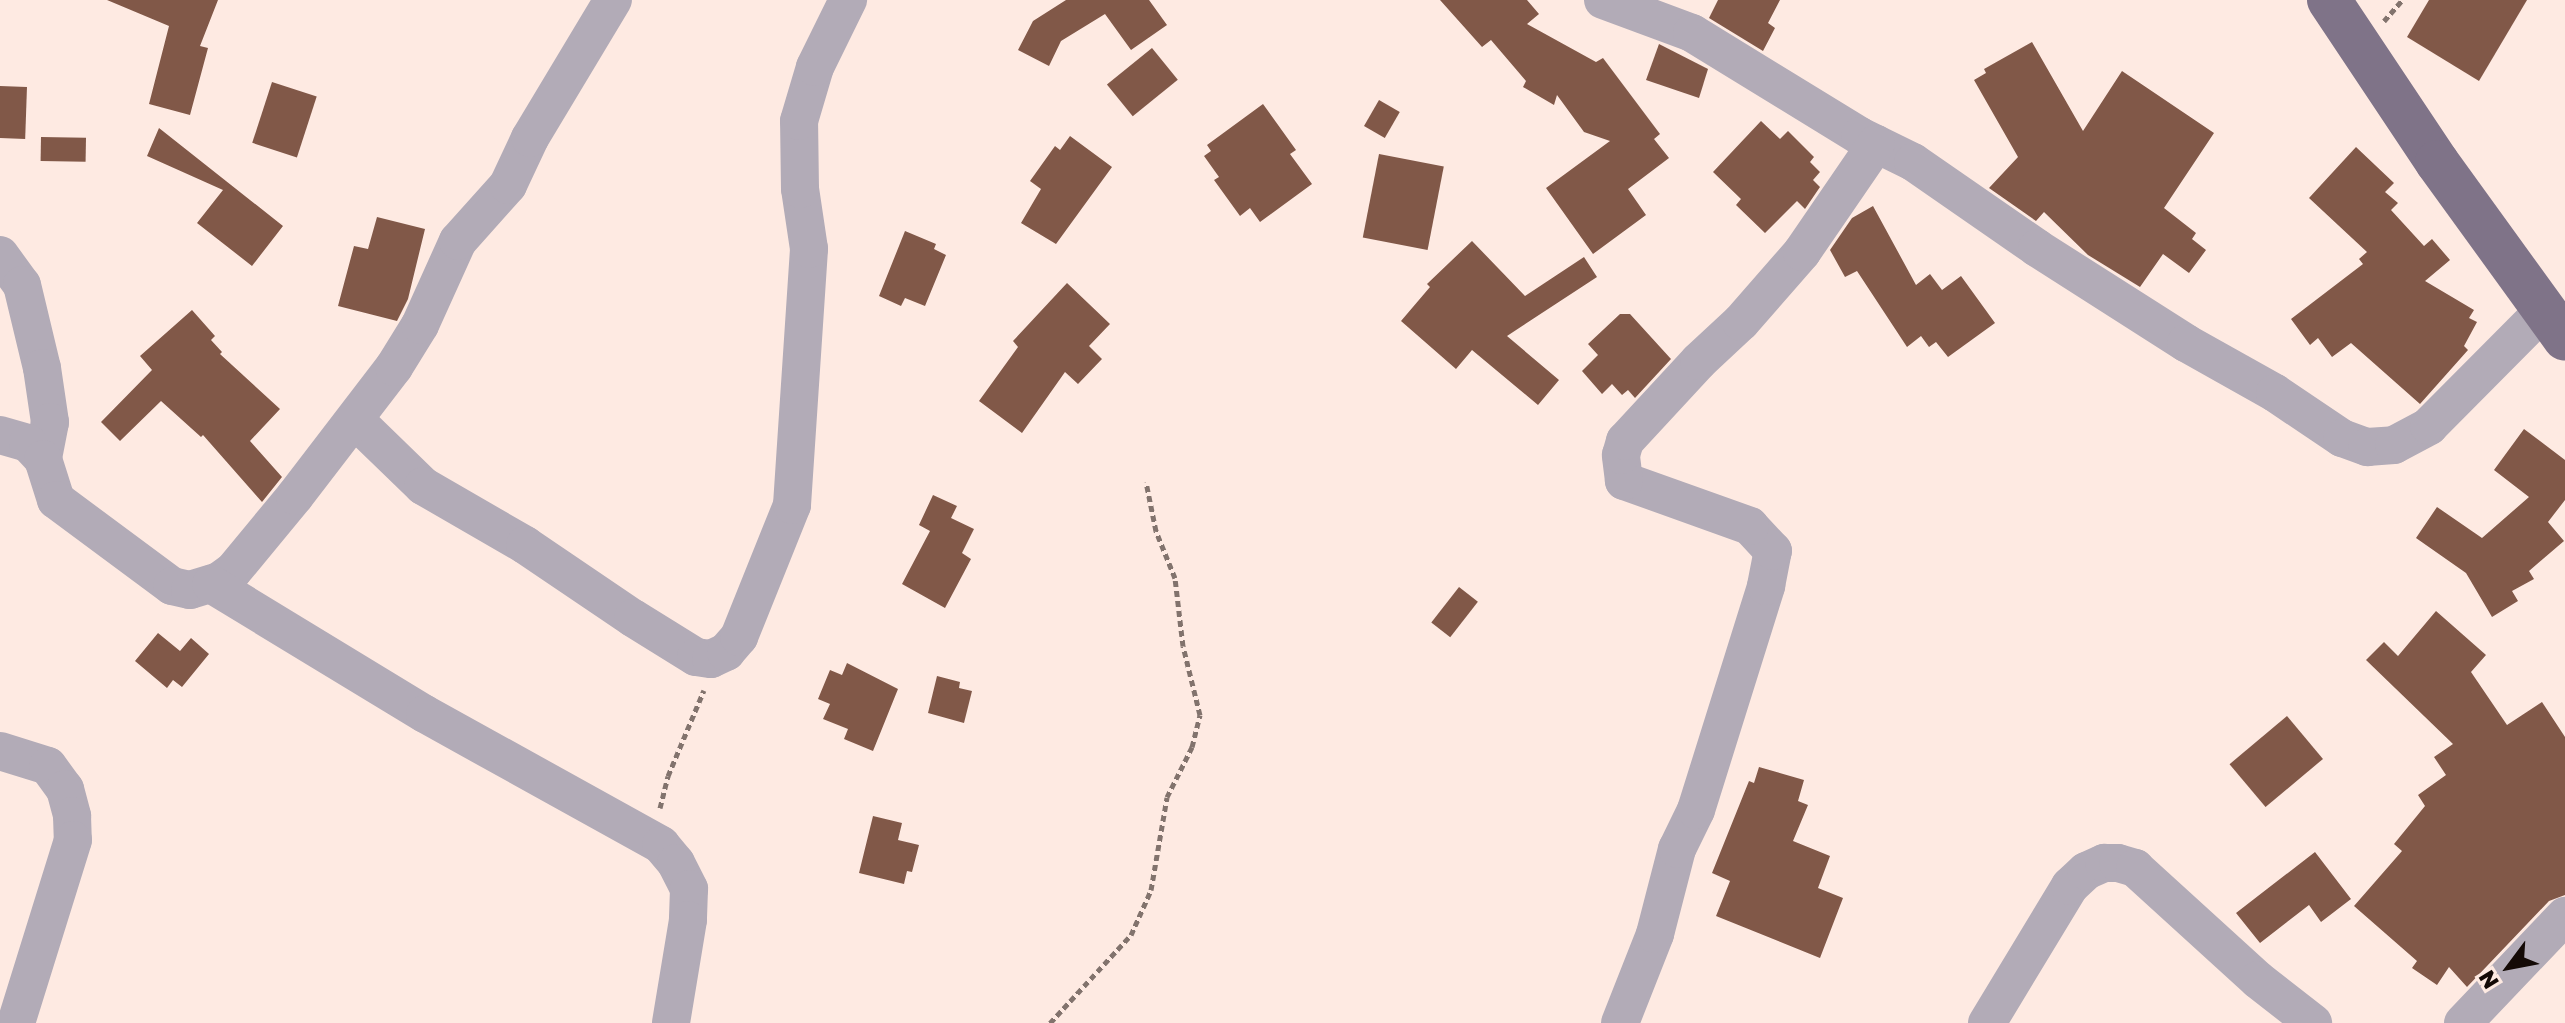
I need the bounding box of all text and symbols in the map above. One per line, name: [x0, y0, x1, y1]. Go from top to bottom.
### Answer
north arrow: [2469, 927, 2549, 1007]
text: N: [2472, 966, 2504, 994]

